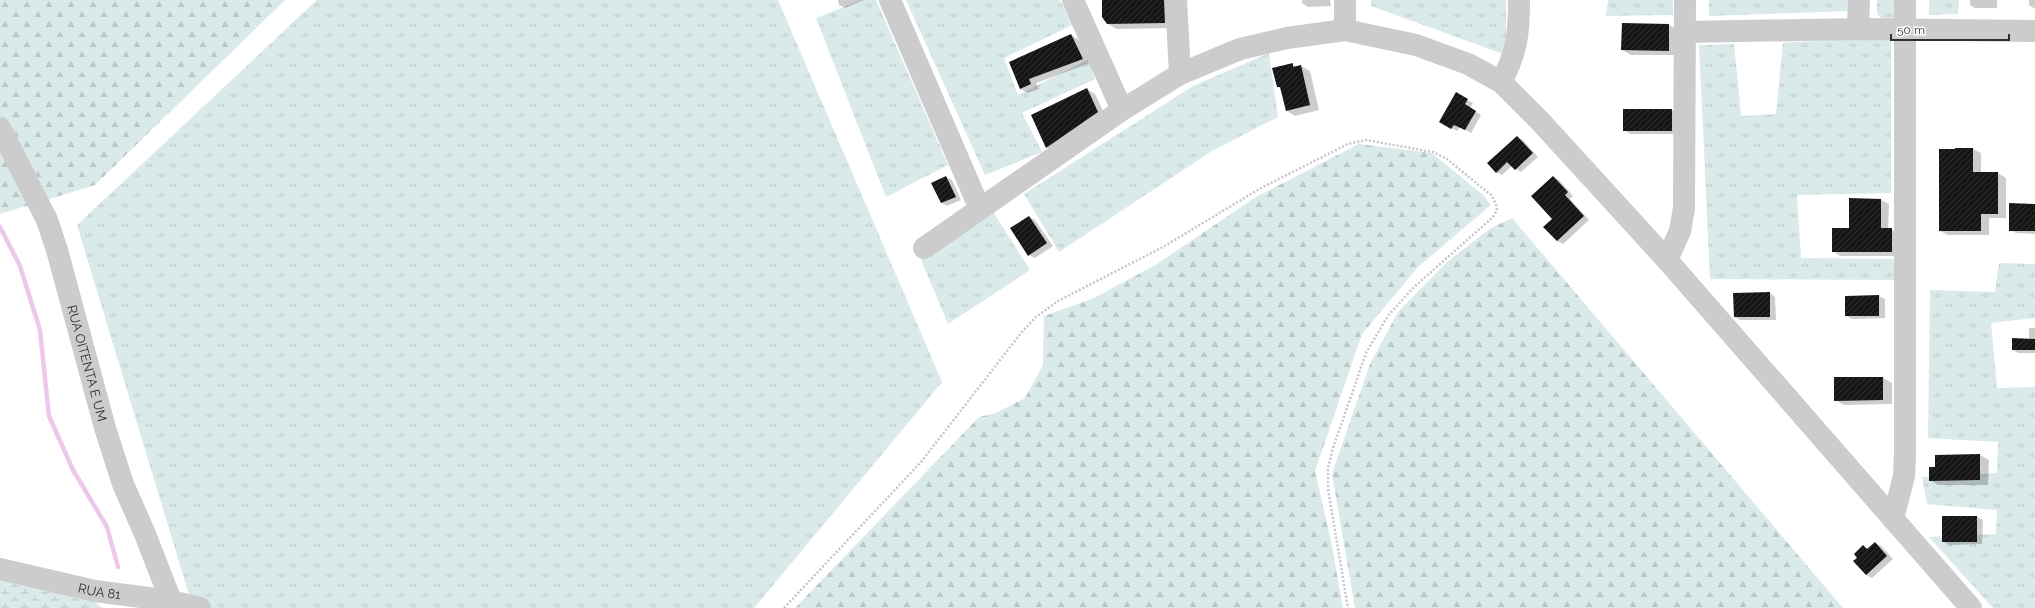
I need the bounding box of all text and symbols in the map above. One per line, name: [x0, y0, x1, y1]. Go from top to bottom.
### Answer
scale bar: [1891, 16, 2009, 42]
text: 50 m: [1897, 23, 1925, 37]
street label: RUA OITENTA E UM: [65, 303, 110, 423]
street label: RUA 81: [77, 580, 122, 602]

